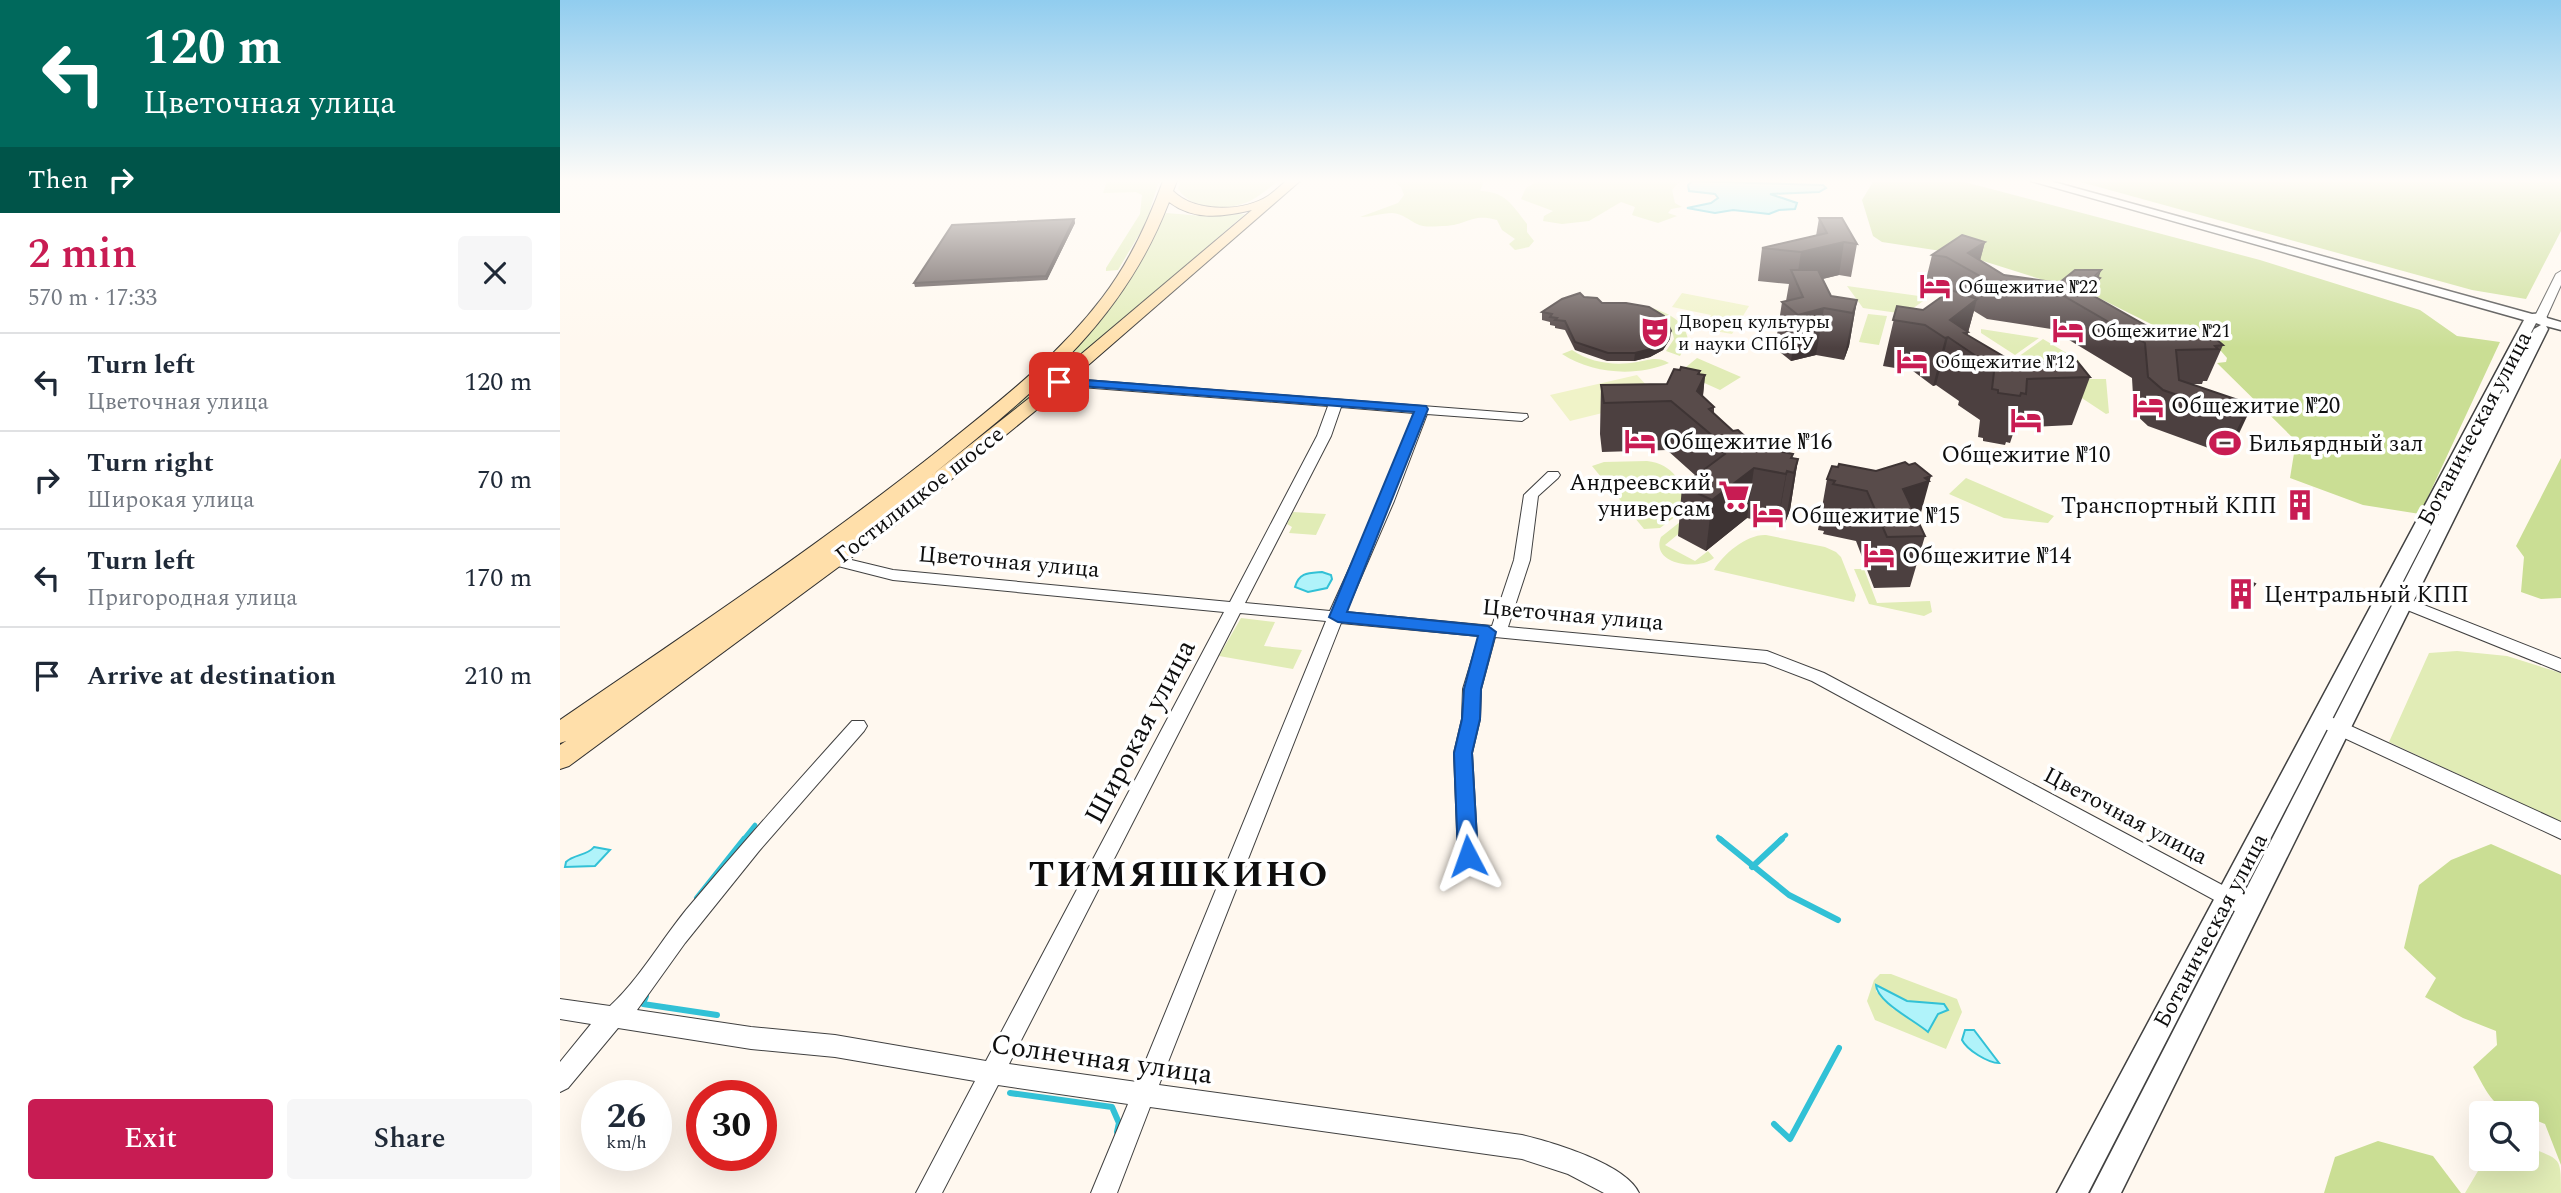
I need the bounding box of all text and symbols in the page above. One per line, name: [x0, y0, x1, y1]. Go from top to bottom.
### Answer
text: 120 m: [143, 11, 282, 86]
icon: left: [28, 28, 119, 119]
text: Цветочная улица: [143, 79, 396, 128]
text: Then: [28, 160, 88, 200]
icon: right: [102, 161, 140, 199]
text: 2 min: [28, 223, 137, 286]
button: close: [458, 236, 532, 310]
hotel icon: Общежитие №22: [1918, 269, 1952, 303]
place label: Общежитие №22: [1958, 273, 2098, 302]
text: 570 m · 17:33: [28, 281, 157, 316]
place label: Дворец культуры и науки СПбГУ: [1678, 308, 1830, 359]
hotel icon: Общежитие №21: [2051, 313, 2085, 347]
theatre icon: Дворец культуры и науки СПбГУ: [1638, 315, 1672, 349]
place label: Общежитие №21: [2091, 317, 2231, 346]
street label: Ботаническая улица: [2409, 325, 2542, 532]
hotel icon: Общежитие №12: [1895, 344, 1929, 378]
text: Turn left: [87, 345, 195, 385]
place label: Общежитие №12: [1935, 348, 2075, 377]
pin: [1029, 352, 1089, 412]
text: 120 m: [464, 362, 532, 402]
icon: left: [28, 363, 66, 401]
icon: arrive: [1040, 363, 1078, 401]
text: Цветочная улица: [87, 385, 269, 420]
hotel icon: Общежитие №20: [2131, 388, 2165, 422]
place label: Общежитие №20: [2171, 389, 2340, 424]
hotel icon: Общежитие №10: [2009, 403, 2043, 437]
street label: Гостилицкое шоссе: [828, 418, 1012, 573]
hotel icon: Общежитие №16: [1623, 424, 1657, 458]
place label: Общежитие №16: [1663, 425, 1832, 460]
sports icon: Бильярдный зал: [2208, 426, 2242, 460]
place label: Бильярдный зал: [2248, 427, 2423, 462]
place label: Общежитие №10: [1941, 438, 2111, 473]
text: Turn right: [87, 443, 214, 483]
text: 70 m: [477, 460, 532, 500]
icon: right: [28, 461, 66, 499]
place label: Андреевский универсам: [1569, 466, 1711, 527]
supermarket icon: Андреевский универсам: [1717, 478, 1751, 512]
text: Широкая улица: [87, 483, 255, 518]
building icon: Транспортный КПП: [2283, 488, 2317, 522]
place label: Транспортный КПП: [2061, 489, 2277, 524]
hotel icon: Общежитие №15: [1751, 498, 1785, 532]
place label: Общежитие №15: [1791, 499, 1960, 534]
street label: Цветочная улица: [917, 537, 1101, 588]
hotel icon: Общежитие №14: [1862, 538, 1896, 572]
place label: Общежитие №14: [1902, 539, 2072, 574]
text: Turn left: [87, 541, 195, 581]
text: 170 m: [464, 558, 532, 598]
icon: left: [28, 559, 66, 597]
building icon: Центральный КПП: [2224, 577, 2258, 611]
place label: Центральный КПП: [2264, 578, 2469, 613]
text: Пригородная улица: [87, 581, 298, 616]
street label: Цветочная улица: [1481, 590, 1665, 641]
street label: Широкая улица: [1073, 631, 1207, 832]
text: Arrive at destination: [87, 656, 336, 696]
text: 210 m: [464, 656, 532, 696]
icon: arrive: [28, 657, 66, 695]
street label: Цветочная улица: [2037, 758, 2214, 874]
position arrow: [1431, 819, 1505, 893]
street label: Ботаническая улица: [2145, 827, 2278, 1034]
district label: ТИМЯШКИНО: [1029, 847, 1329, 903]
street label: Солнечная улица: [988, 1023, 1216, 1096]
speed limit sign: 30: [686, 1080, 777, 1171]
text: 26: [607, 1090, 646, 1143]
button: Exit: [28, 1099, 273, 1179]
button: Share: [287, 1099, 532, 1179]
map controls: [2469, 1101, 2539, 1171]
button: search: [2469, 1101, 2539, 1171]
text: km/h: [606, 1129, 647, 1156]

